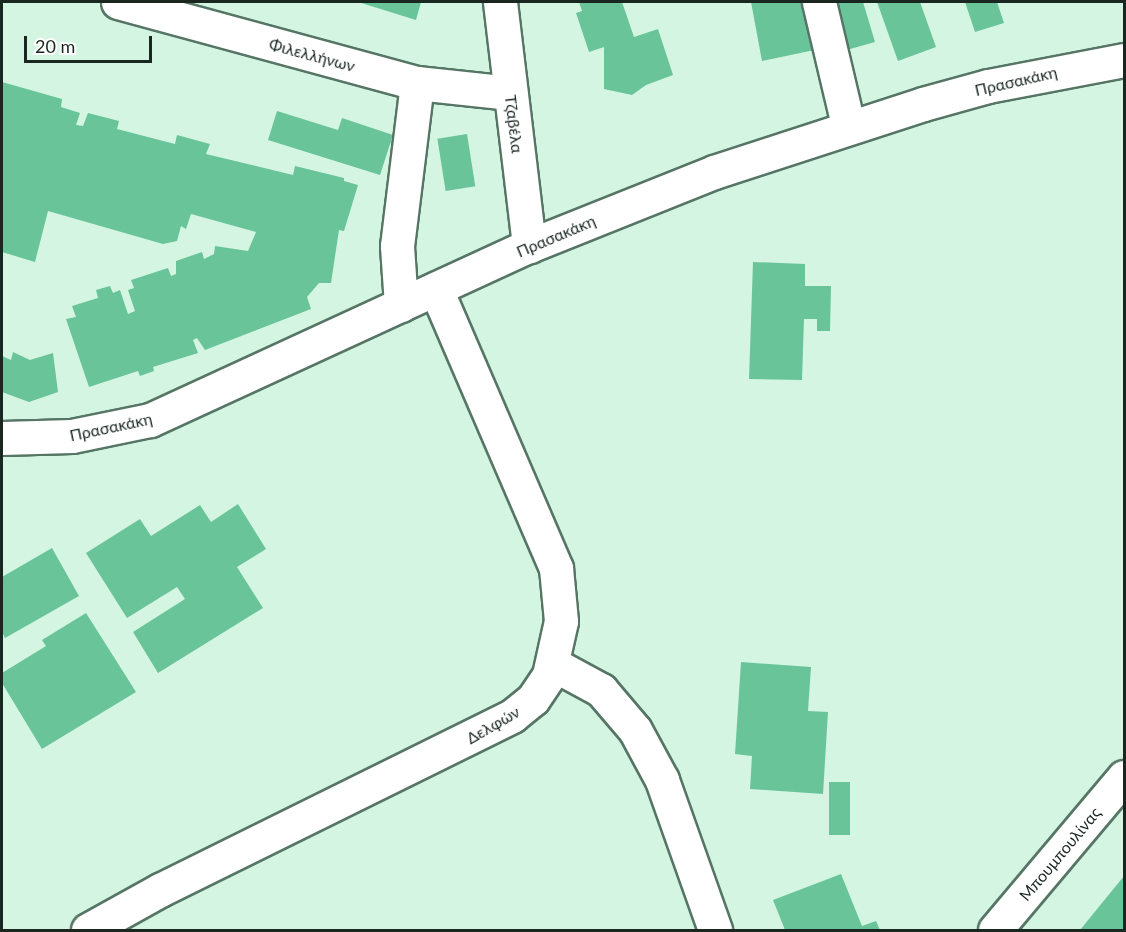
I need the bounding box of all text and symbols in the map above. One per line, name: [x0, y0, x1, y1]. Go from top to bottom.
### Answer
scale bar: [27, 24, 154, 62]
street label: Φιλελλήνων: [267, 34, 357, 76]
text: 20 m: [35, 35, 75, 57]
street label: Πρασακάκη: [973, 62, 1059, 100]
street label: Τζαβέλα: [501, 94, 527, 154]
street label: Πρασακάκη: [513, 211, 599, 261]
street label: Πρασακάκη: [68, 409, 154, 445]
street label: Δελφών: [463, 702, 523, 748]
street label: Μπουμπουλίνας: [1015, 803, 1105, 905]

